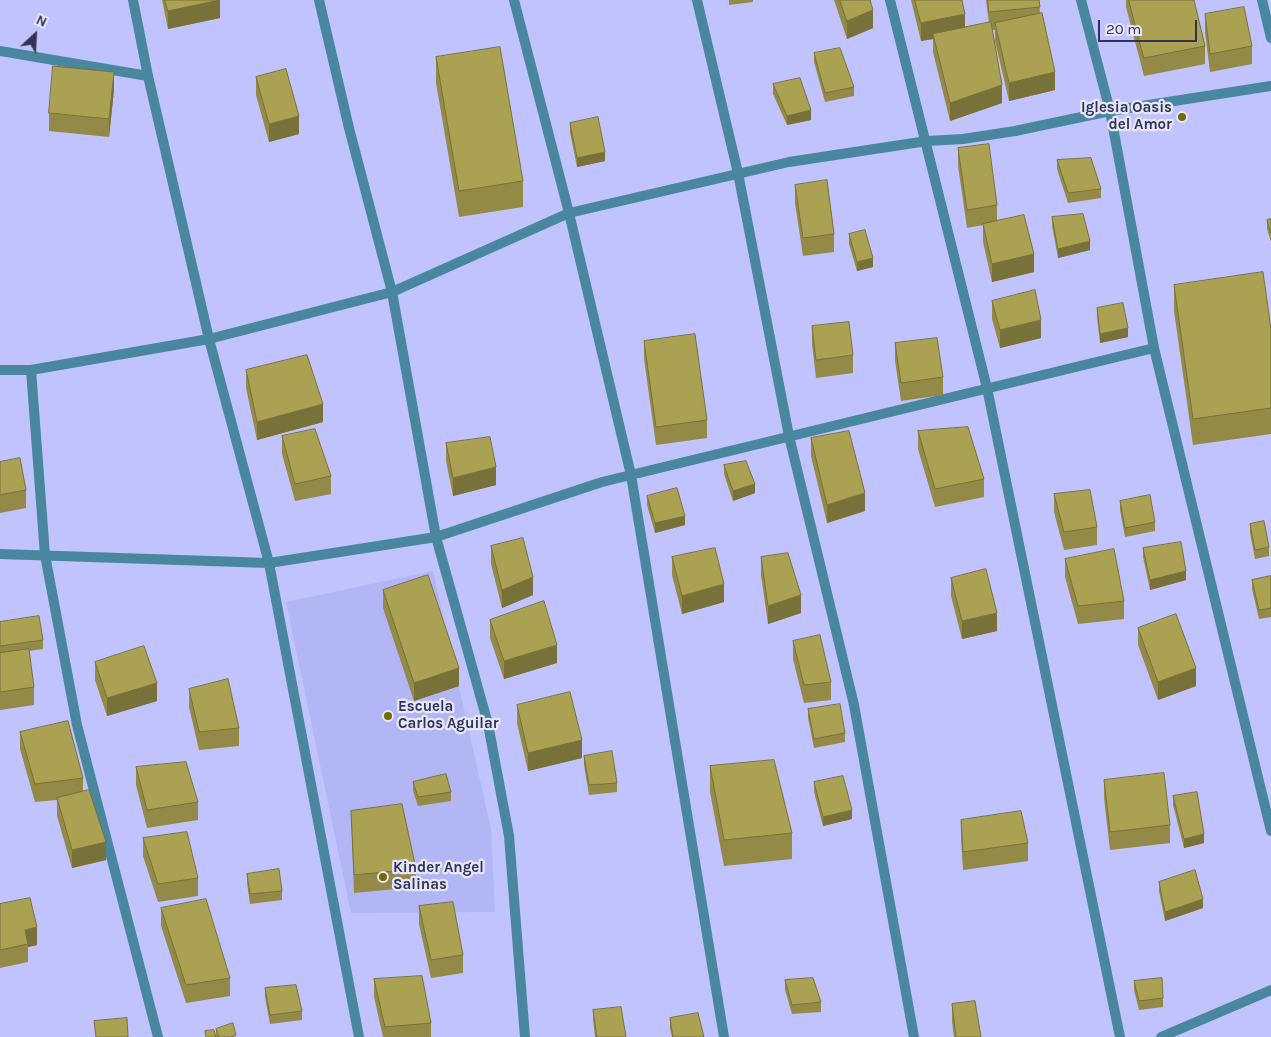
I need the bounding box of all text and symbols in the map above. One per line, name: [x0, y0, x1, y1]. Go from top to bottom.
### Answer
north arrow: [10, 10, 60, 60]
scale bar: [1101, 10, 1200, 42]
text: N: [33, 11, 50, 31]
text: 20 m: [1106, 20, 1141, 38]
place label: Iglesia Oasis del Amor: [1081, 99, 1172, 134]
marker: Iglesia Oasis del Amor: [1176, 111, 1188, 123]
place label: Escuela Carlos Aguilar: [398, 698, 499, 733]
marker: Escuela Carlos Aguilar: [382, 710, 394, 722]
place label: Kinder Angel Salinas: [393, 859, 484, 894]
marker: Kinder Angel Salinas: [377, 871, 389, 883]

